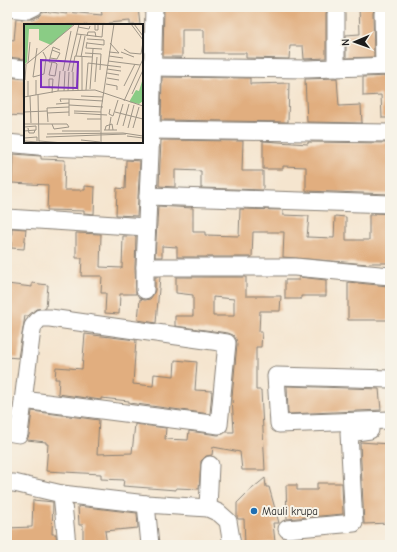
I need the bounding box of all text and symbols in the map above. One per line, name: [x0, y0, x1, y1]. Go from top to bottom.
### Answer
north arrow: [335, 22, 375, 62]
inset map: [24, 24, 143, 143]
text: N: [339, 39, 352, 46]
place label: Mauli krupa: [262, 505, 318, 518]
marker: Mauli krupa: [249, 506, 259, 516]

